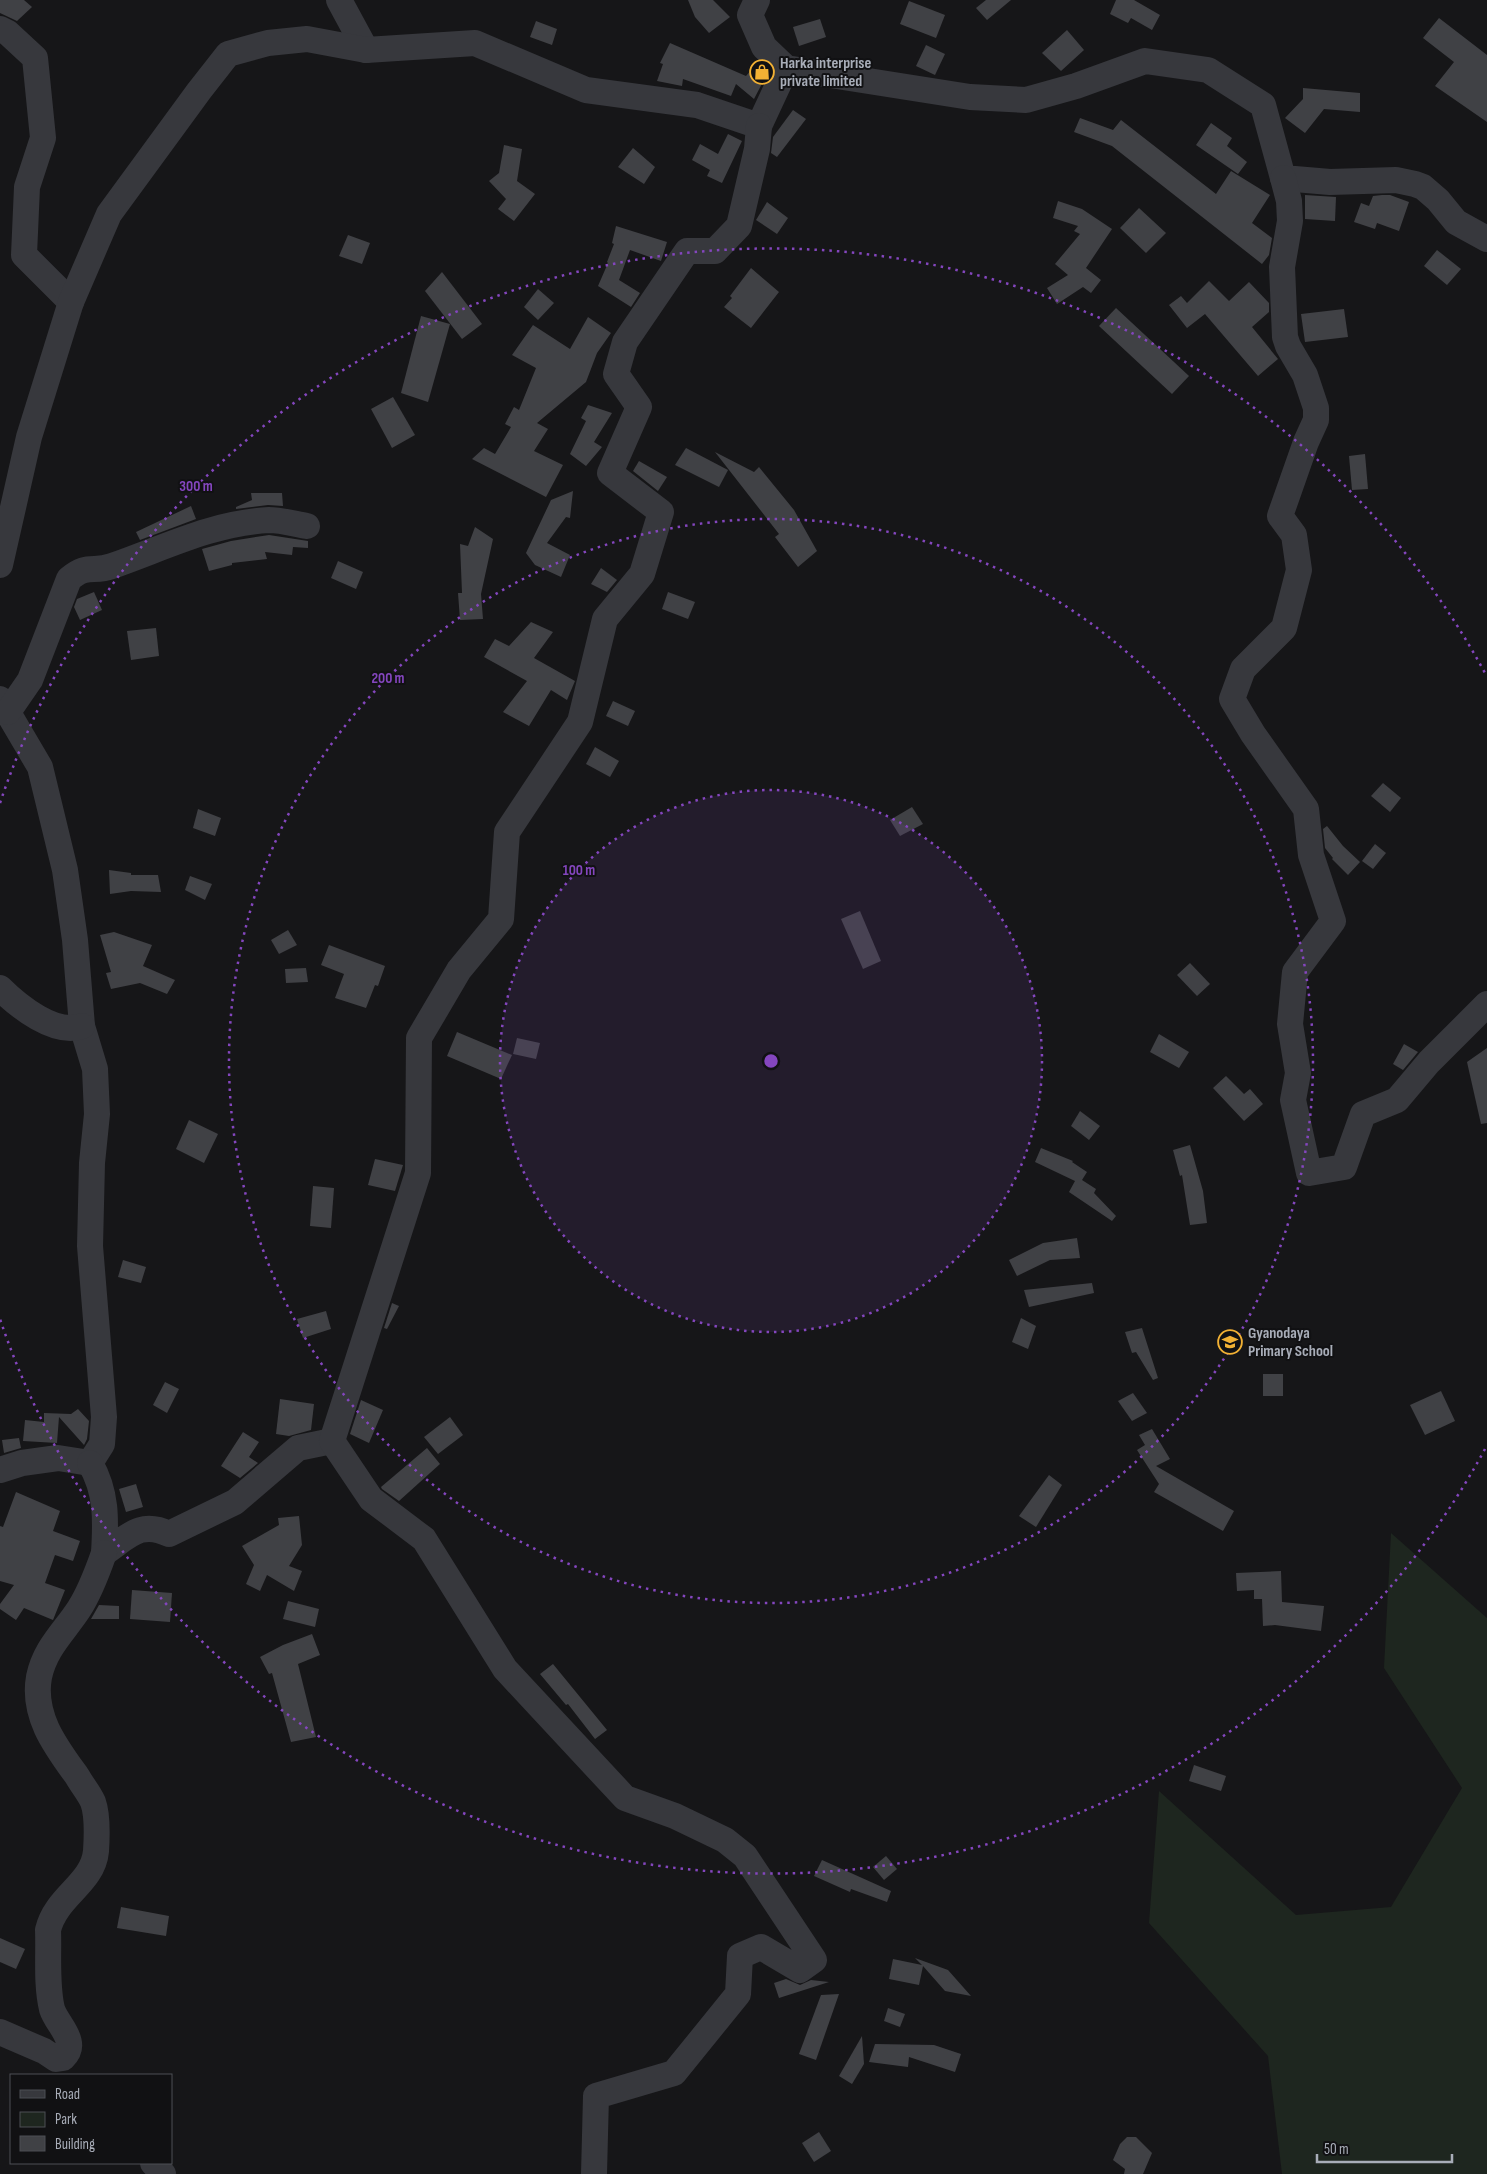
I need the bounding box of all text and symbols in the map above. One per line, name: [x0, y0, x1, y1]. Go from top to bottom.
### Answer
place label: Harka interprise private limited: [780, 54, 871, 91]
shop icon: Harka interprise private limited: [749, 59, 775, 85]
text: 300 m: [179, 477, 213, 496]
text: 200 m: [371, 669, 405, 688]
text: 100 m: [563, 861, 595, 880]
centre of rings: [762, 1052, 780, 1070]
place label: Gyanodaya Primary School: [1248, 1324, 1333, 1361]
school or university icon: Gyanodaya Primary School: [1217, 1329, 1243, 1355]
legend: [10, 2074, 172, 2164]
text: Road: [55, 2085, 80, 2104]
text: Park: [55, 2110, 77, 2129]
scale bar: [1317, 2132, 1452, 2164]
text: Building: [55, 2135, 95, 2154]
text: 50 m: [1324, 2140, 1349, 2159]

